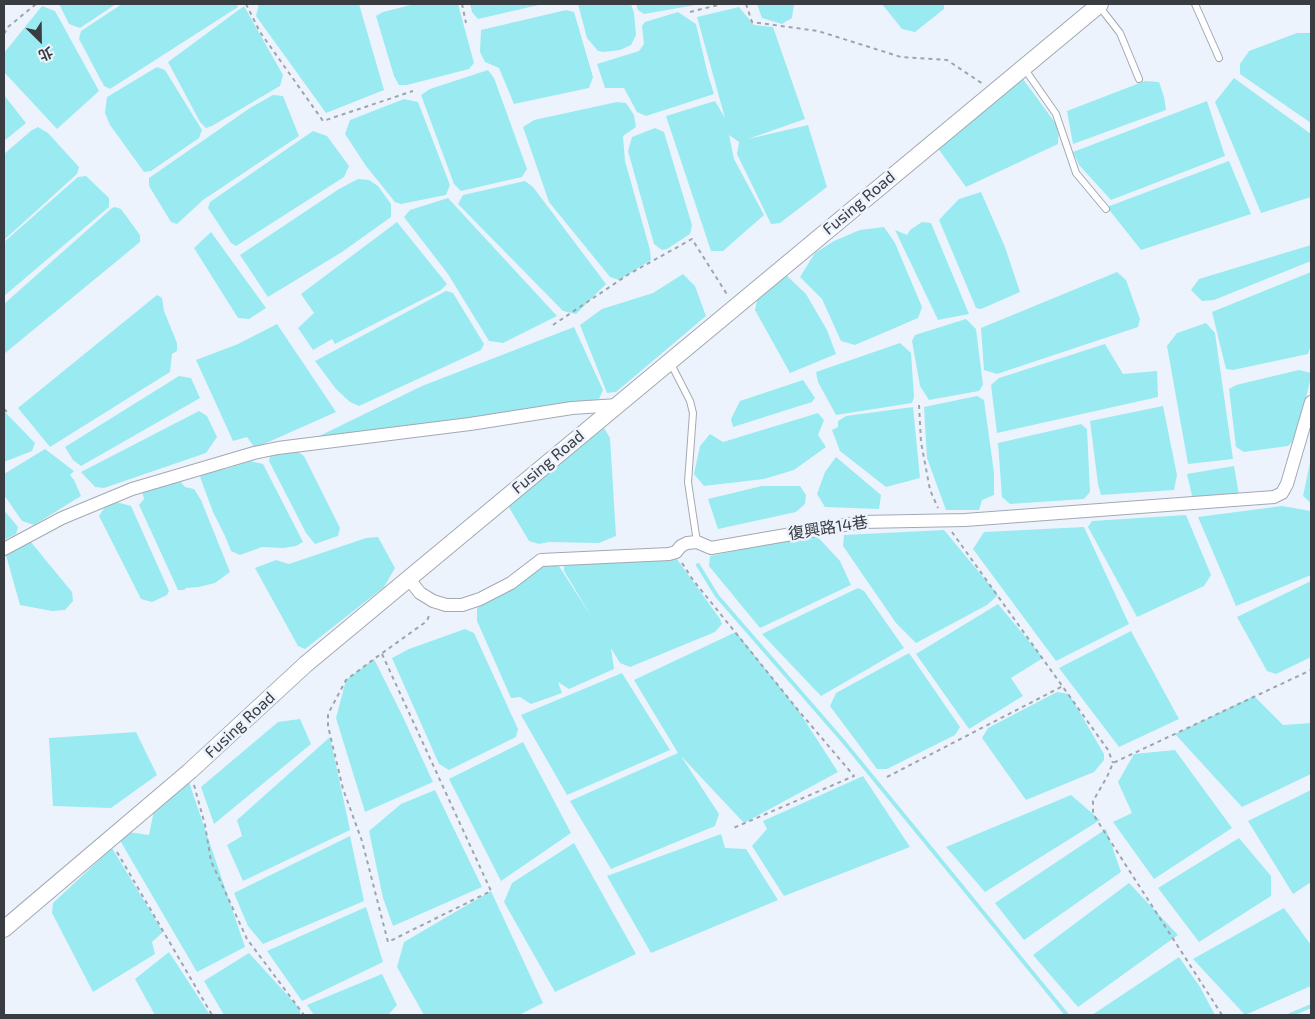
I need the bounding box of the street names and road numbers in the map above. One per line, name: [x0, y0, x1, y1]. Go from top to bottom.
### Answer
street label: Fusing Road: [819, 167, 899, 239]
street label: Fusing Road: [508, 426, 588, 498]
street label: 復興路14巷: [787, 512, 869, 544]
street label: Fusing Road: [201, 688, 279, 762]

